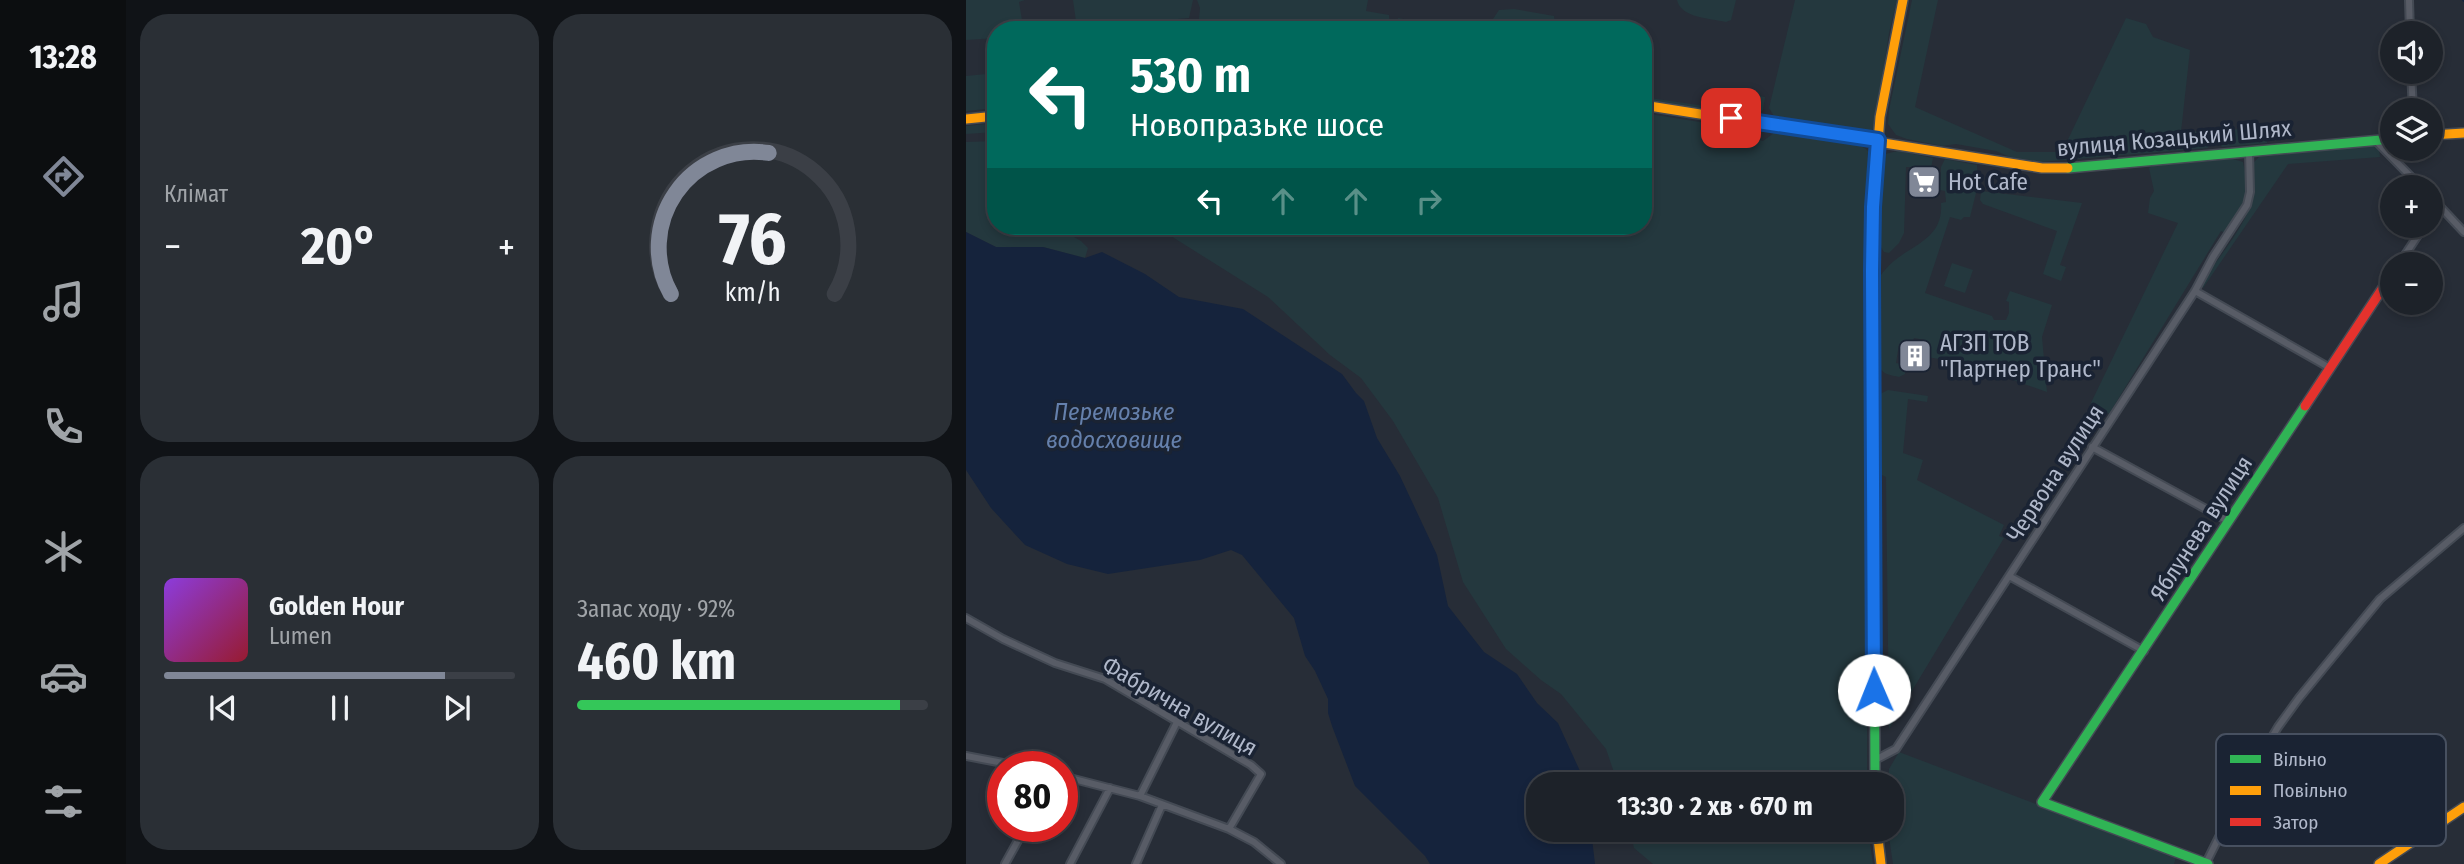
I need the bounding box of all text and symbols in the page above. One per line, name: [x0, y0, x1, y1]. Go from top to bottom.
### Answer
map controls: [2380, 21, 2443, 315]
button: sound: [2380, 21, 2443, 84]
text: 13:28: [29, 38, 97, 76]
text: 530 m: [1130, 46, 1251, 105]
icon: left: [1015, 49, 1106, 140]
pin: [1701, 88, 1761, 148]
button: layers: [2380, 98, 2443, 161]
icon: arrive: [1712, 99, 1750, 137]
text: Новопразьке шосе: [1130, 106, 1384, 144]
street label: вулиця Козацький Шлях: [2056, 114, 2292, 162]
icon: directions: [39, 152, 88, 201]
supermarket icon: Hot Cafe: [1905, 163, 1943, 201]
place label: Hot Cafe: [1948, 168, 2028, 196]
button: +: [2380, 175, 2443, 238]
text: Клімат: [164, 180, 228, 208]
icon: left: [1191, 182, 1229, 220]
icon: ahead: [1264, 182, 1302, 220]
icon: ahead: [1337, 182, 1375, 220]
icon: right: [1410, 182, 1448, 220]
text: 76: [719, 196, 786, 283]
text: 20°: [301, 215, 378, 278]
text: −: [164, 224, 181, 270]
text: +: [498, 224, 515, 270]
button: −: [2380, 252, 2443, 315]
icon: music: [39, 277, 88, 326]
text: km/h: [725, 278, 780, 308]
place label: АГЗП ТОВ "Партнер Транс": [1940, 329, 2101, 383]
building icon: АГЗП ТОВ "Партнер Транс": [1896, 337, 1934, 375]
water label: Перемозьке водосховище: [1046, 398, 1182, 454]
street label: Червона вулиця: [2000, 399, 2110, 547]
icon: phone: [39, 402, 88, 451]
street label: Яблунева вулиця: [2144, 450, 2258, 606]
icon: climate: [39, 527, 88, 576]
text: Golden Hour: [269, 591, 404, 622]
text: Запас ходу · 92%: [577, 595, 735, 623]
text: Lumen: [269, 622, 332, 650]
text: 460 km: [577, 630, 736, 693]
street label: Фабрична вулиця: [1098, 650, 1262, 762]
icon: car: [39, 652, 88, 701]
position arrow: [1837, 653, 1911, 727]
icon: previous: [204, 689, 242, 727]
icon: pause: [321, 689, 359, 727]
icon: next: [438, 689, 476, 727]
legend: [2216, 734, 2446, 846]
text: Вільно: [2273, 748, 2327, 771]
speed limit sign: 80: [987, 751, 1078, 842]
icon: filters: [39, 777, 88, 826]
text: Повільно: [2273, 779, 2347, 802]
text: 13:30 · 2 хв · 670 m: [1617, 791, 1813, 822]
text: Затор: [2273, 811, 2318, 834]

